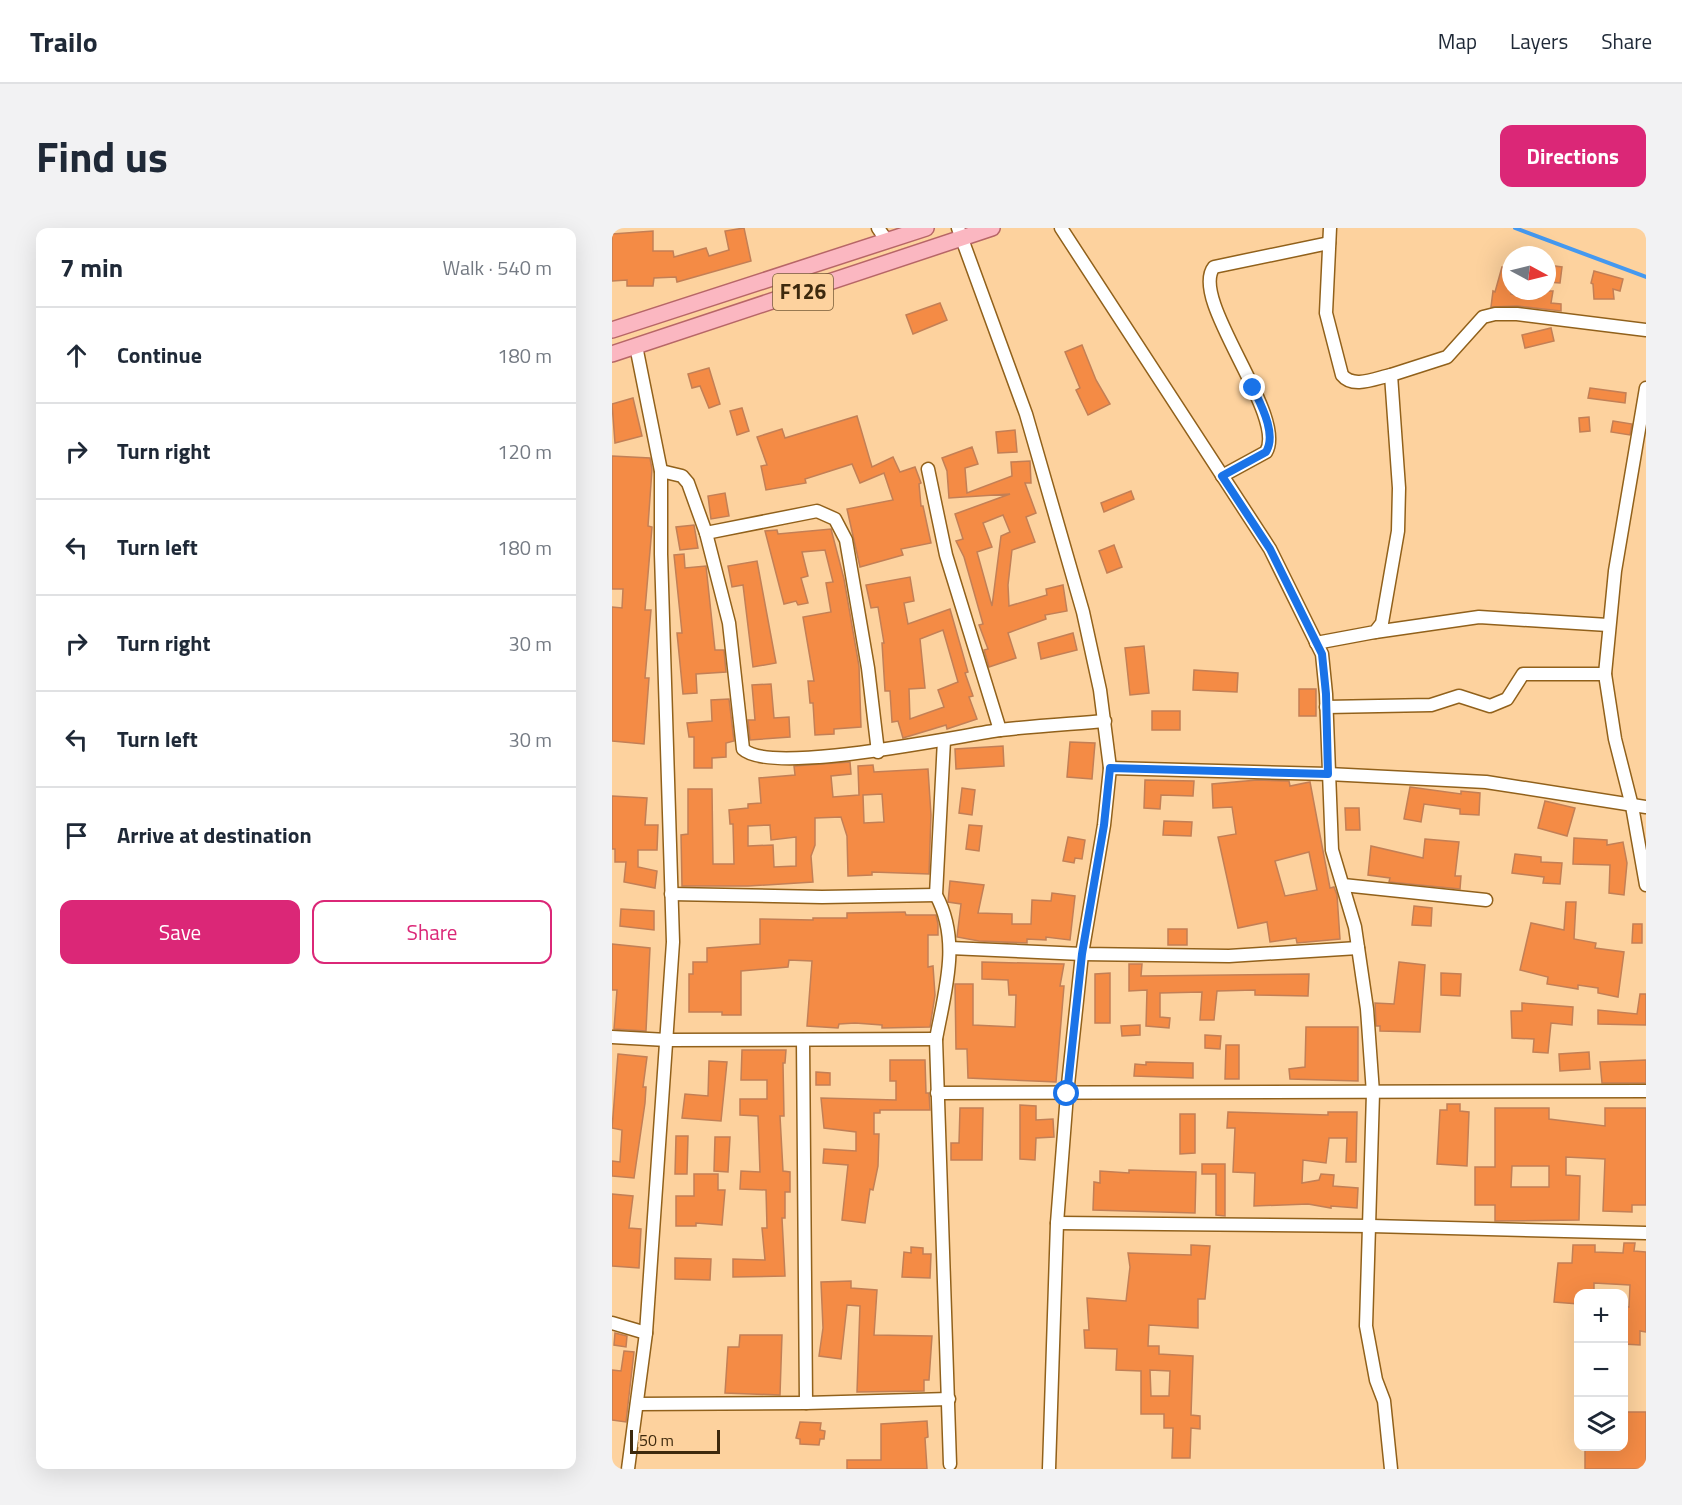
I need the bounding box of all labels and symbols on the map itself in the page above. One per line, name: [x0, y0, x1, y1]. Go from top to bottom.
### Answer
north arrow: [1502, 246, 1556, 300]
road number: F126: [773, 274, 833, 310]
route end: [1239, 374, 1265, 400]
route start: [1053, 1080, 1079, 1106]
scale bar: [630, 1427, 720, 1454]

